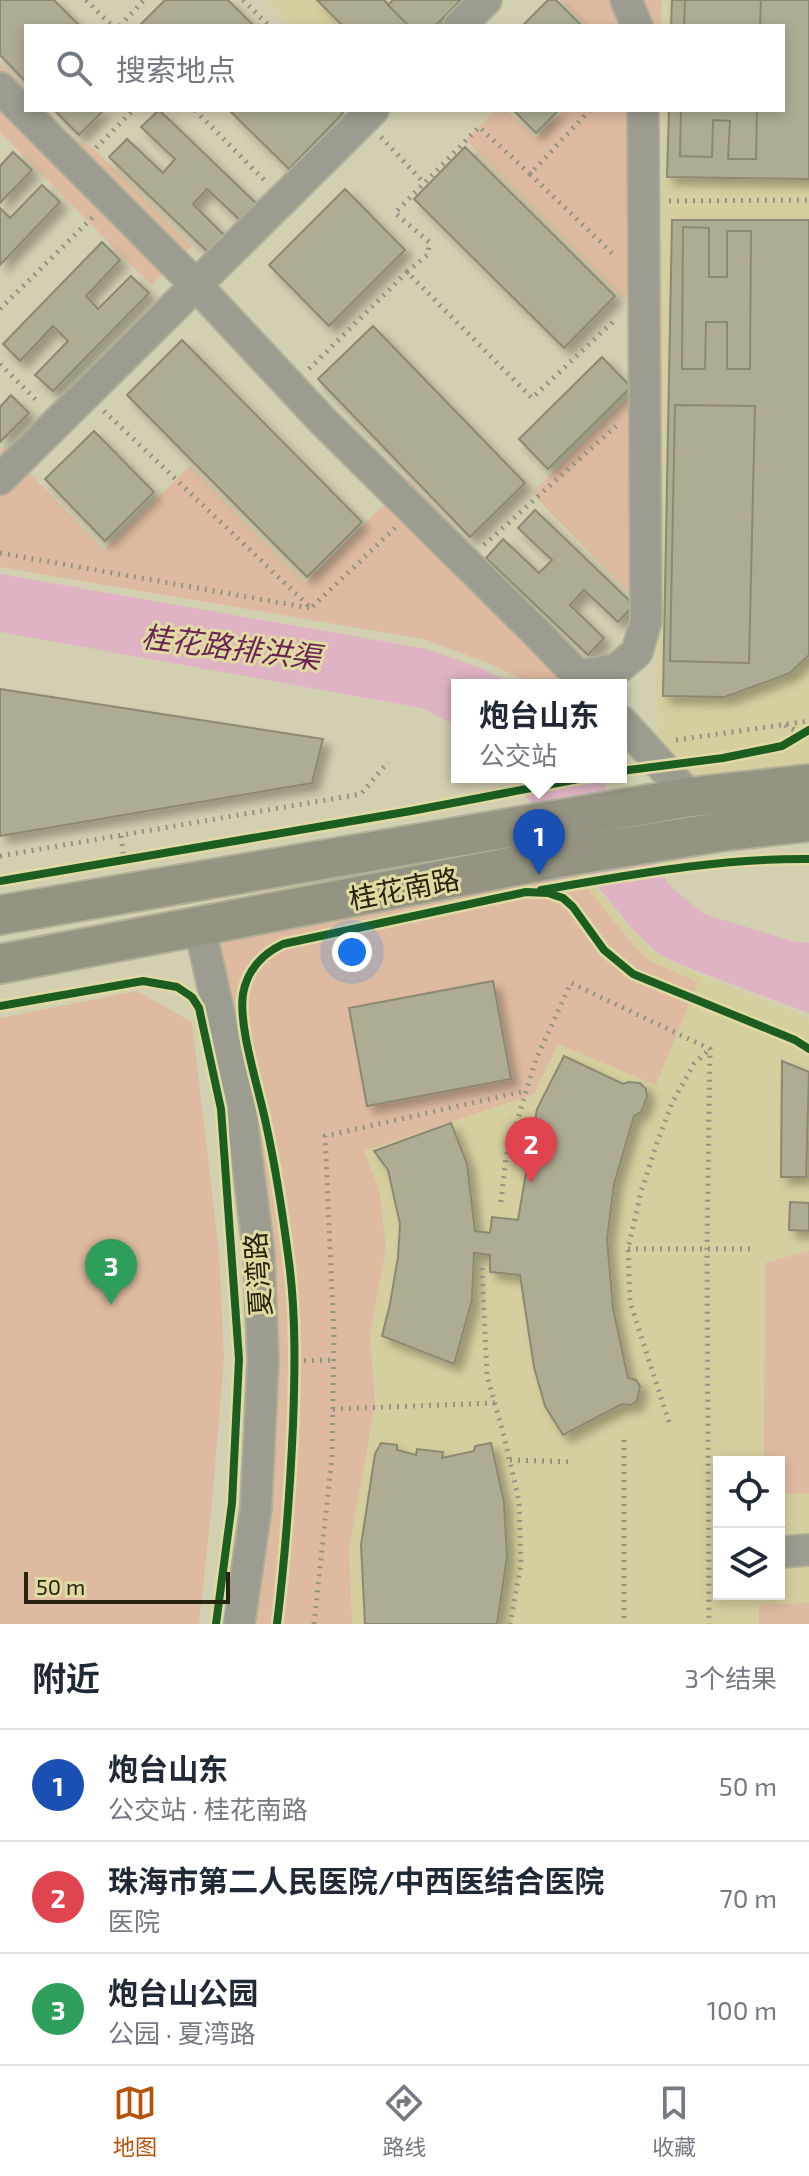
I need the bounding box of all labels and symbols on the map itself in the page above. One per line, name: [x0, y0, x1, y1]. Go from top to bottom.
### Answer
water label: 桂花路排洪渠: [140, 617, 327, 675]
pin: 1: [513, 809, 565, 875]
street label: 桂花南路: [346, 861, 462, 915]
your location: [332, 932, 372, 972]
pin: 2: [505, 1117, 557, 1183]
street label: 夏湾路: [237, 1231, 277, 1317]
pin: 3: [85, 1239, 137, 1305]
scale bar: [24, 1568, 230, 1604]

